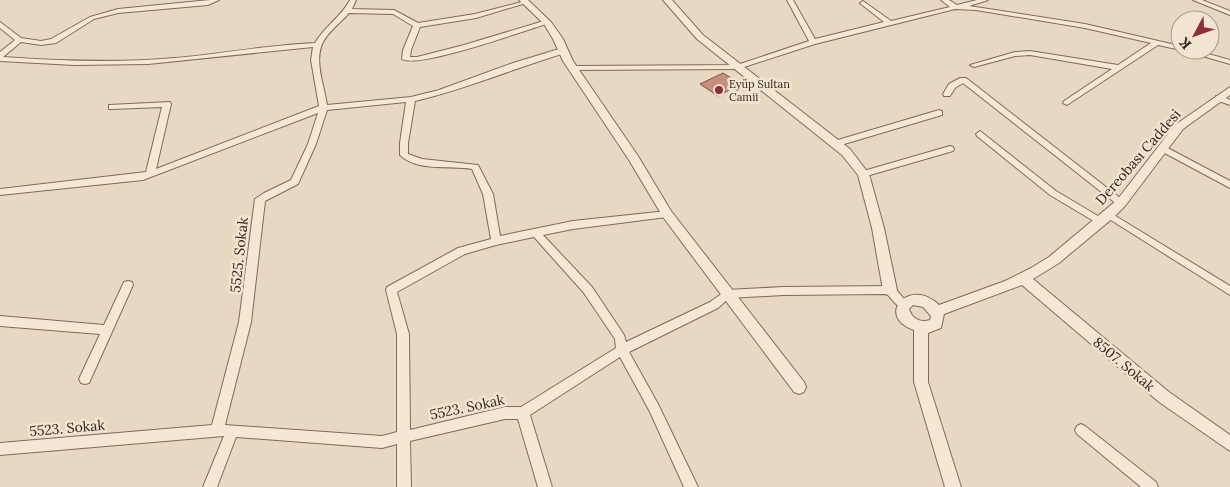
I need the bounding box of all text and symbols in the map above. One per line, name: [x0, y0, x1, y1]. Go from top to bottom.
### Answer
north arrow: [1170, 10, 1220, 60]
text: K: [1175, 34, 1195, 53]
place label: Eyüp Sultan Camii: [729, 77, 790, 104]
marker: Eyüp Sultan Camii: [713, 84, 725, 96]
street label: Dereobası Caddesi: [1092, 105, 1184, 209]
street label: 5525. Sokak: [226, 216, 252, 294]
street label: 8507. Sokak: [1089, 333, 1159, 395]
street label: 5523. Sokak: [428, 390, 506, 424]
street label: 5523. Sokak: [28, 416, 106, 440]

